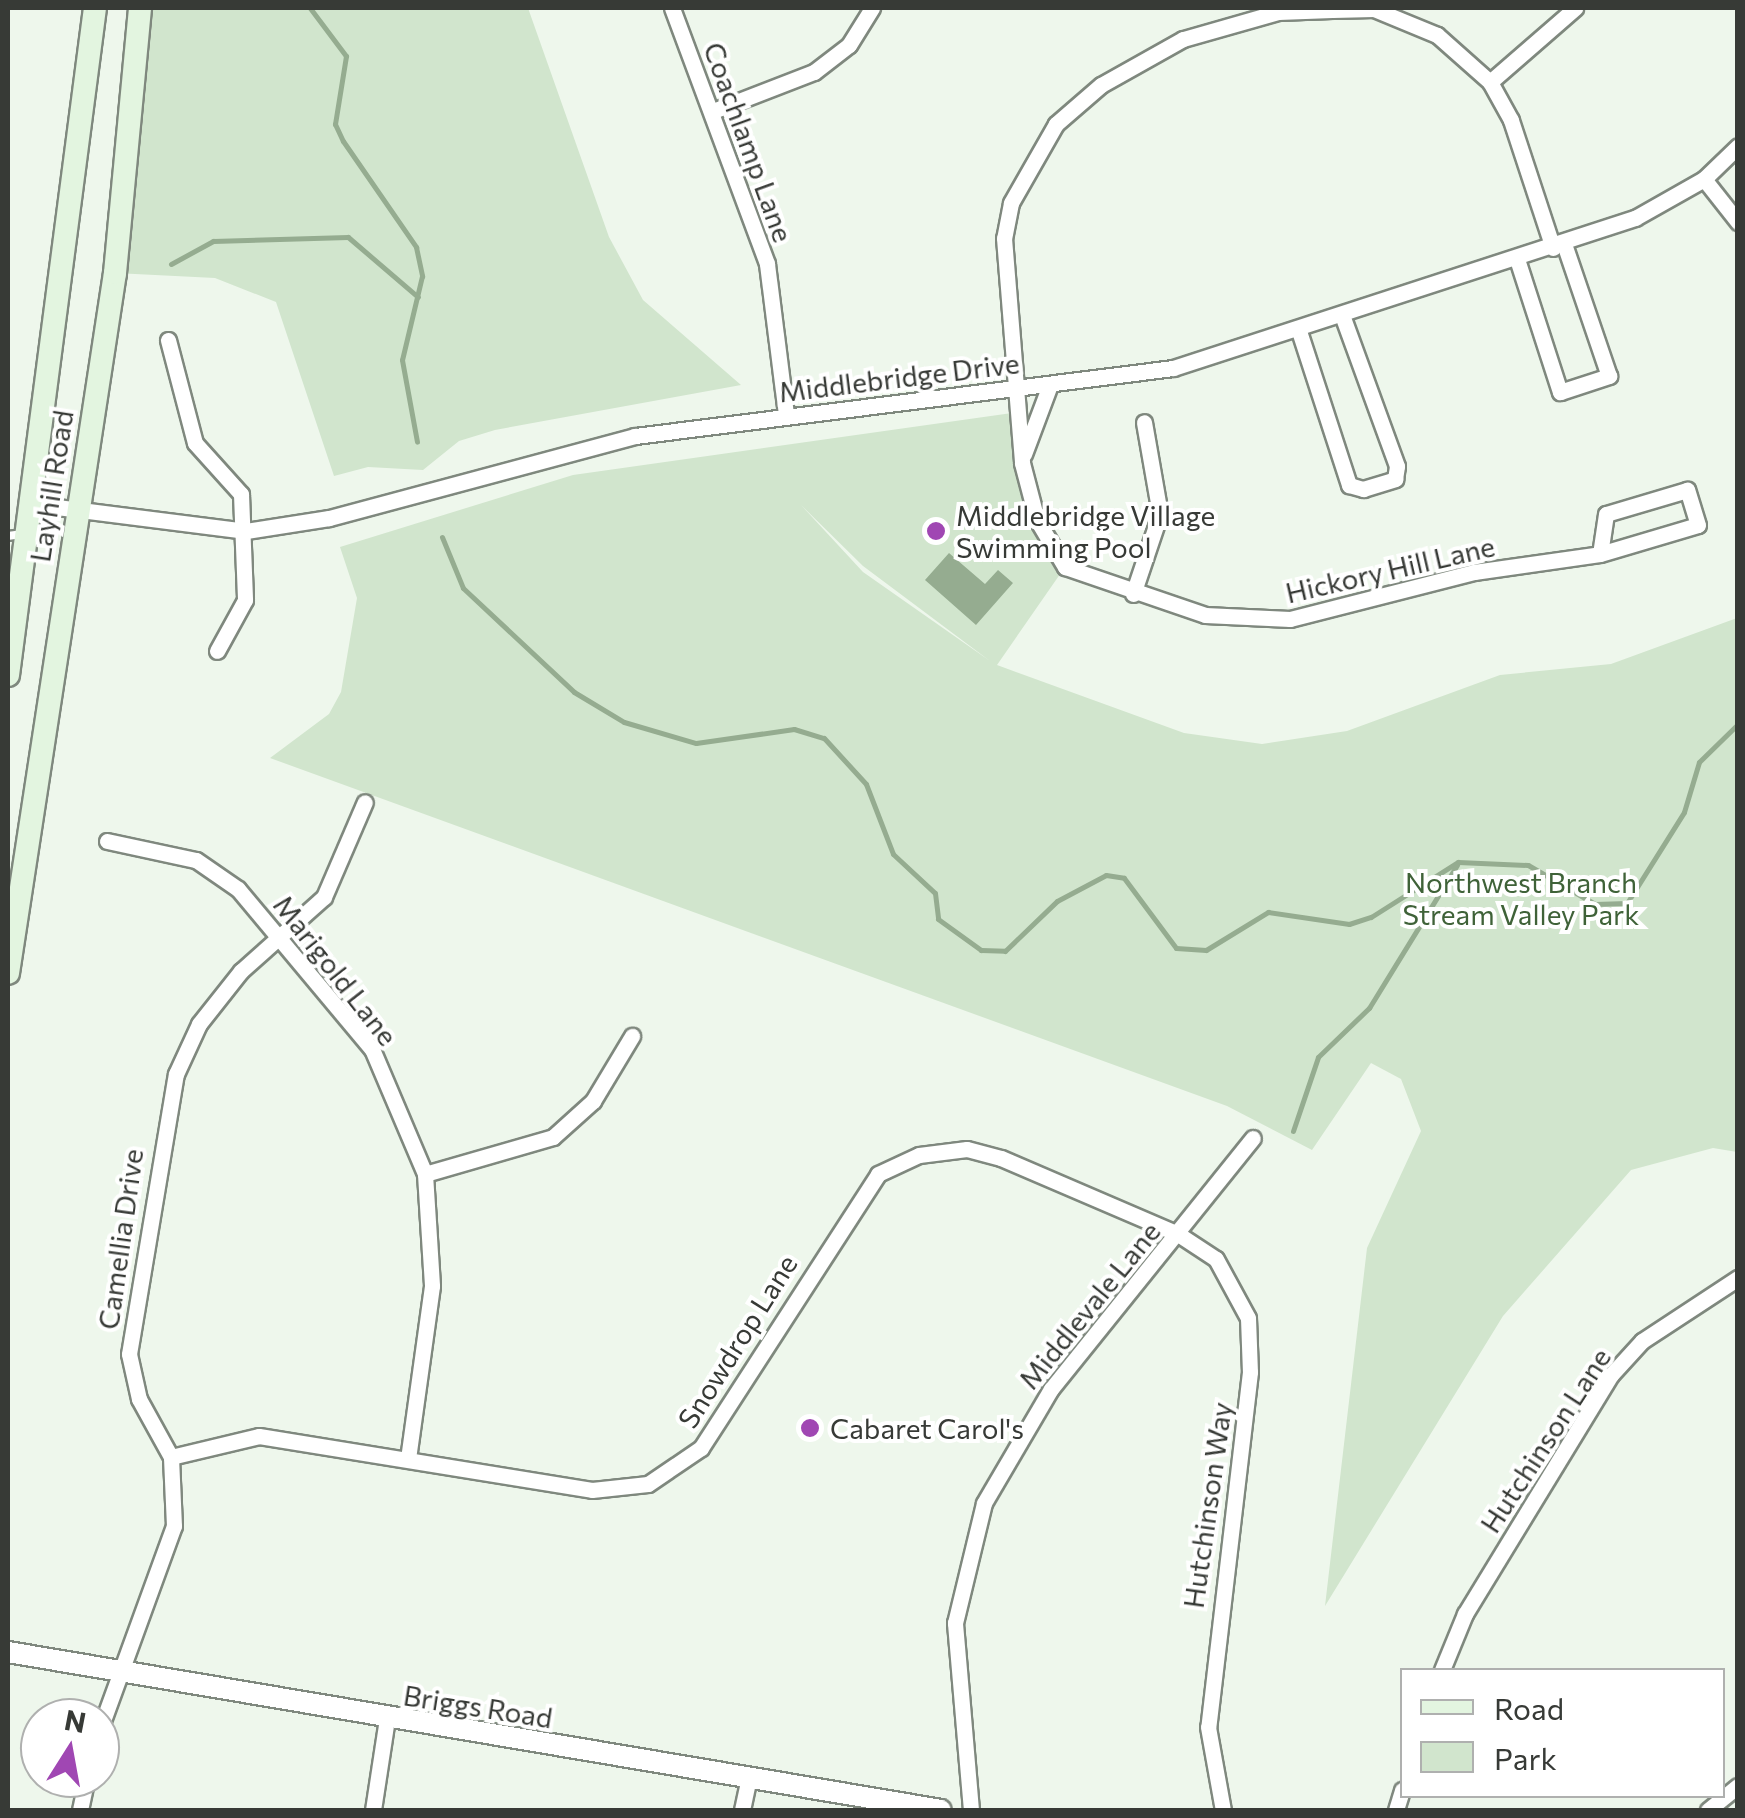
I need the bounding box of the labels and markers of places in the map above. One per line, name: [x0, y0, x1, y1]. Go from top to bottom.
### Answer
place label: Middlebridge Village Swimming Pool: [956, 498, 1215, 564]
marker: Middlebridge Village Swimming Pool: [925, 520, 947, 542]
place label: Cabaret Carol's: [830, 1411, 1024, 1445]
marker: Cabaret Carol's: [799, 1417, 821, 1439]

